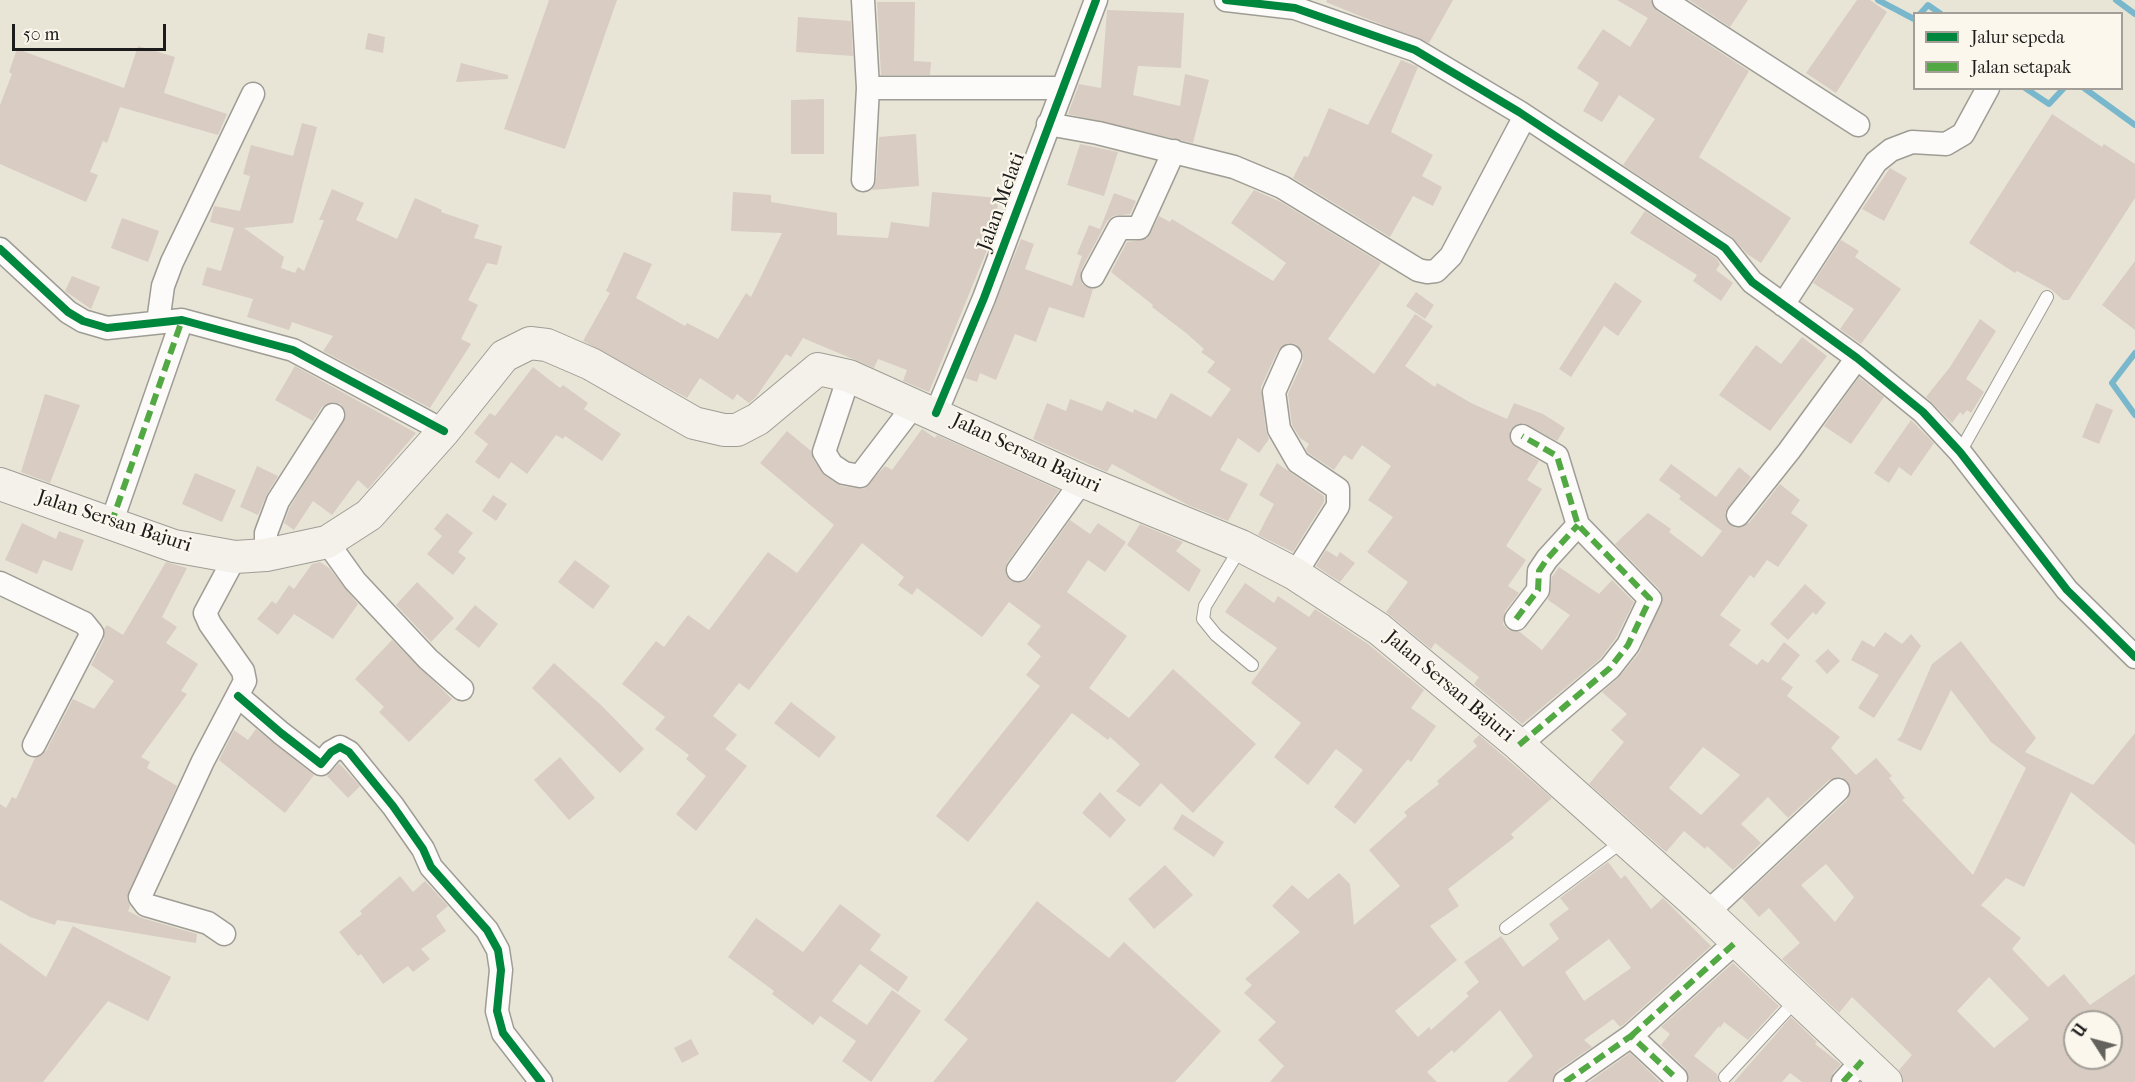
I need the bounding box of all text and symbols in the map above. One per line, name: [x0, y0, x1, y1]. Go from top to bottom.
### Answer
scale bar: [15, 12, 170, 50]
legend: [1913, 12, 2123, 90]
text: 50 m: [23, 24, 59, 45]
text: Jalur sepeda: [1971, 27, 2065, 48]
text: Jalan setapak: [1971, 57, 2071, 78]
street label: Jalan Melati: [973, 150, 1031, 254]
street label: Jalan Sersan Bajuri: [948, 409, 1104, 499]
street label: Jalan Sersan Bajuri: [34, 486, 194, 558]
street label: Jalan Sersan Bajuri: [1379, 626, 1519, 748]
north arrow: [2063, 1010, 2123, 1070]
text: U: [2068, 1020, 2091, 1041]

